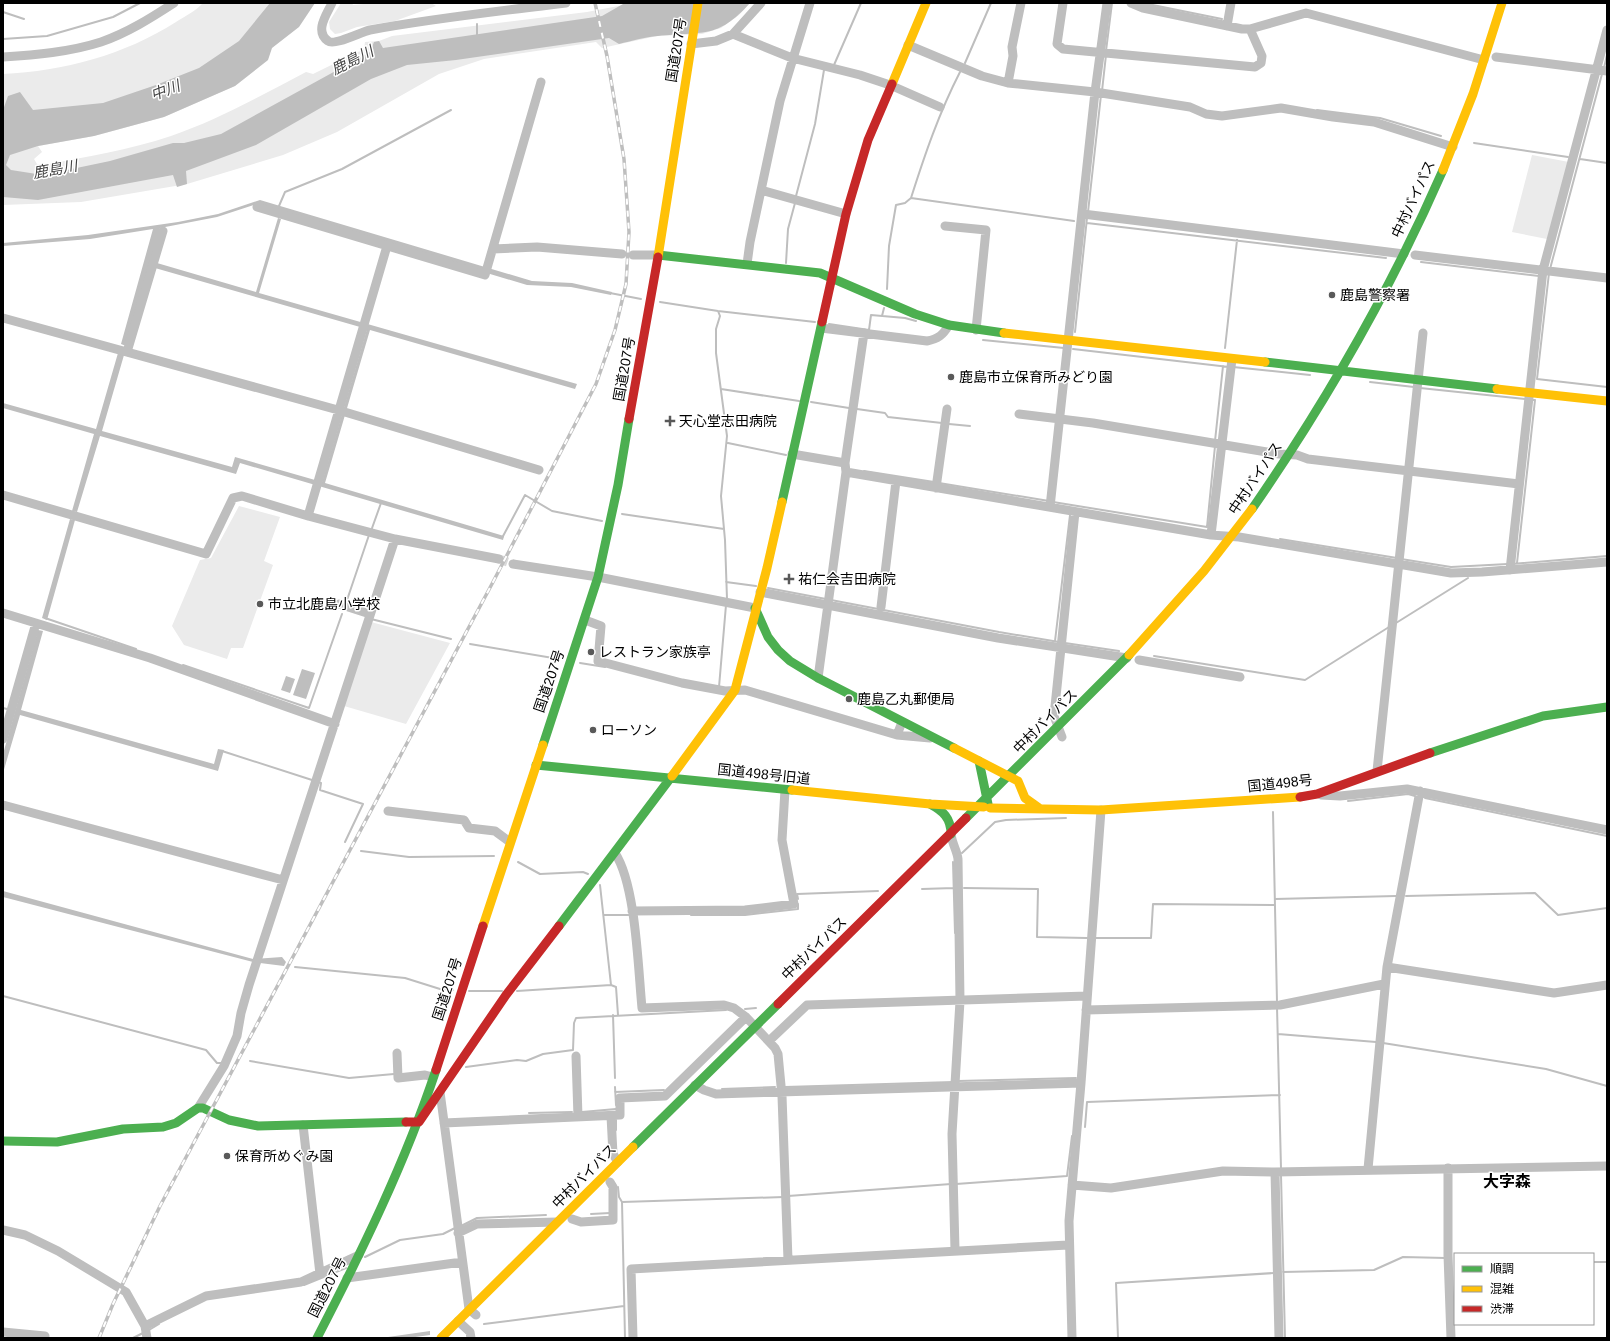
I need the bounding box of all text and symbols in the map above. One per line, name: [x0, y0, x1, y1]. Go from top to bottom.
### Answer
street label: 国道207号: [663, 16, 689, 84]
water label: 鹿島川: [328, 41, 378, 78]
water label: 中川: [148, 76, 184, 103]
water label: 鹿島川: [31, 156, 81, 181]
street label: 中村バイパス: [1388, 158, 1438, 240]
place label: 鹿島警察署: [1340, 287, 1410, 303]
marker: 鹿島警察署: [1327, 290, 1337, 300]
street label: 国道207号: [610, 335, 638, 403]
place label: 鹿島市立保育所みどり園: [959, 369, 1113, 385]
marker: 鹿島市立保育所みどり園: [946, 372, 956, 382]
place label: 天心堂志田病院: [679, 413, 777, 429]
marker: 天心堂志田病院: [664, 415, 676, 427]
street label: 中村バイパス: [1225, 439, 1285, 517]
place label: 祐仁会吉田病院: [798, 571, 896, 587]
marker: 祐仁会吉田病院: [783, 573, 795, 585]
place label: 市立北鹿島小学校: [268, 596, 380, 612]
marker: 市立北鹿島小学校: [255, 599, 265, 609]
place label: レストラン家族亭: [599, 644, 711, 660]
street label: 国道207号: [531, 647, 567, 715]
marker: レストラン家族亭: [586, 647, 596, 657]
street label: 中村バイパス: [1010, 686, 1080, 756]
place label: 鹿島乙丸郵便局: [857, 691, 955, 707]
marker: 鹿島乙丸郵便局: [844, 694, 854, 704]
place label: ローソン: [601, 722, 657, 738]
marker: ローソン: [588, 725, 598, 735]
street label: 国道498号旧道: [717, 761, 811, 787]
street label: 国道498号: [1247, 772, 1313, 794]
street label: 中村バイパス: [778, 913, 850, 983]
street label: 国道207号: [429, 955, 465, 1023]
street label: 中村バイパス: [549, 1141, 619, 1211]
place label: 保育所めぐみ園: [235, 1148, 333, 1164]
marker: 保育所めぐみ園: [222, 1151, 232, 1161]
district label: 大字森: [1483, 1173, 1531, 1190]
legend: [1454, 1253, 1594, 1325]
street label: 国道207号: [305, 1254, 349, 1320]
text: 順調: [1490, 1262, 1514, 1276]
text: 混雑: [1490, 1282, 1514, 1296]
text: 渋滞: [1490, 1302, 1514, 1316]

